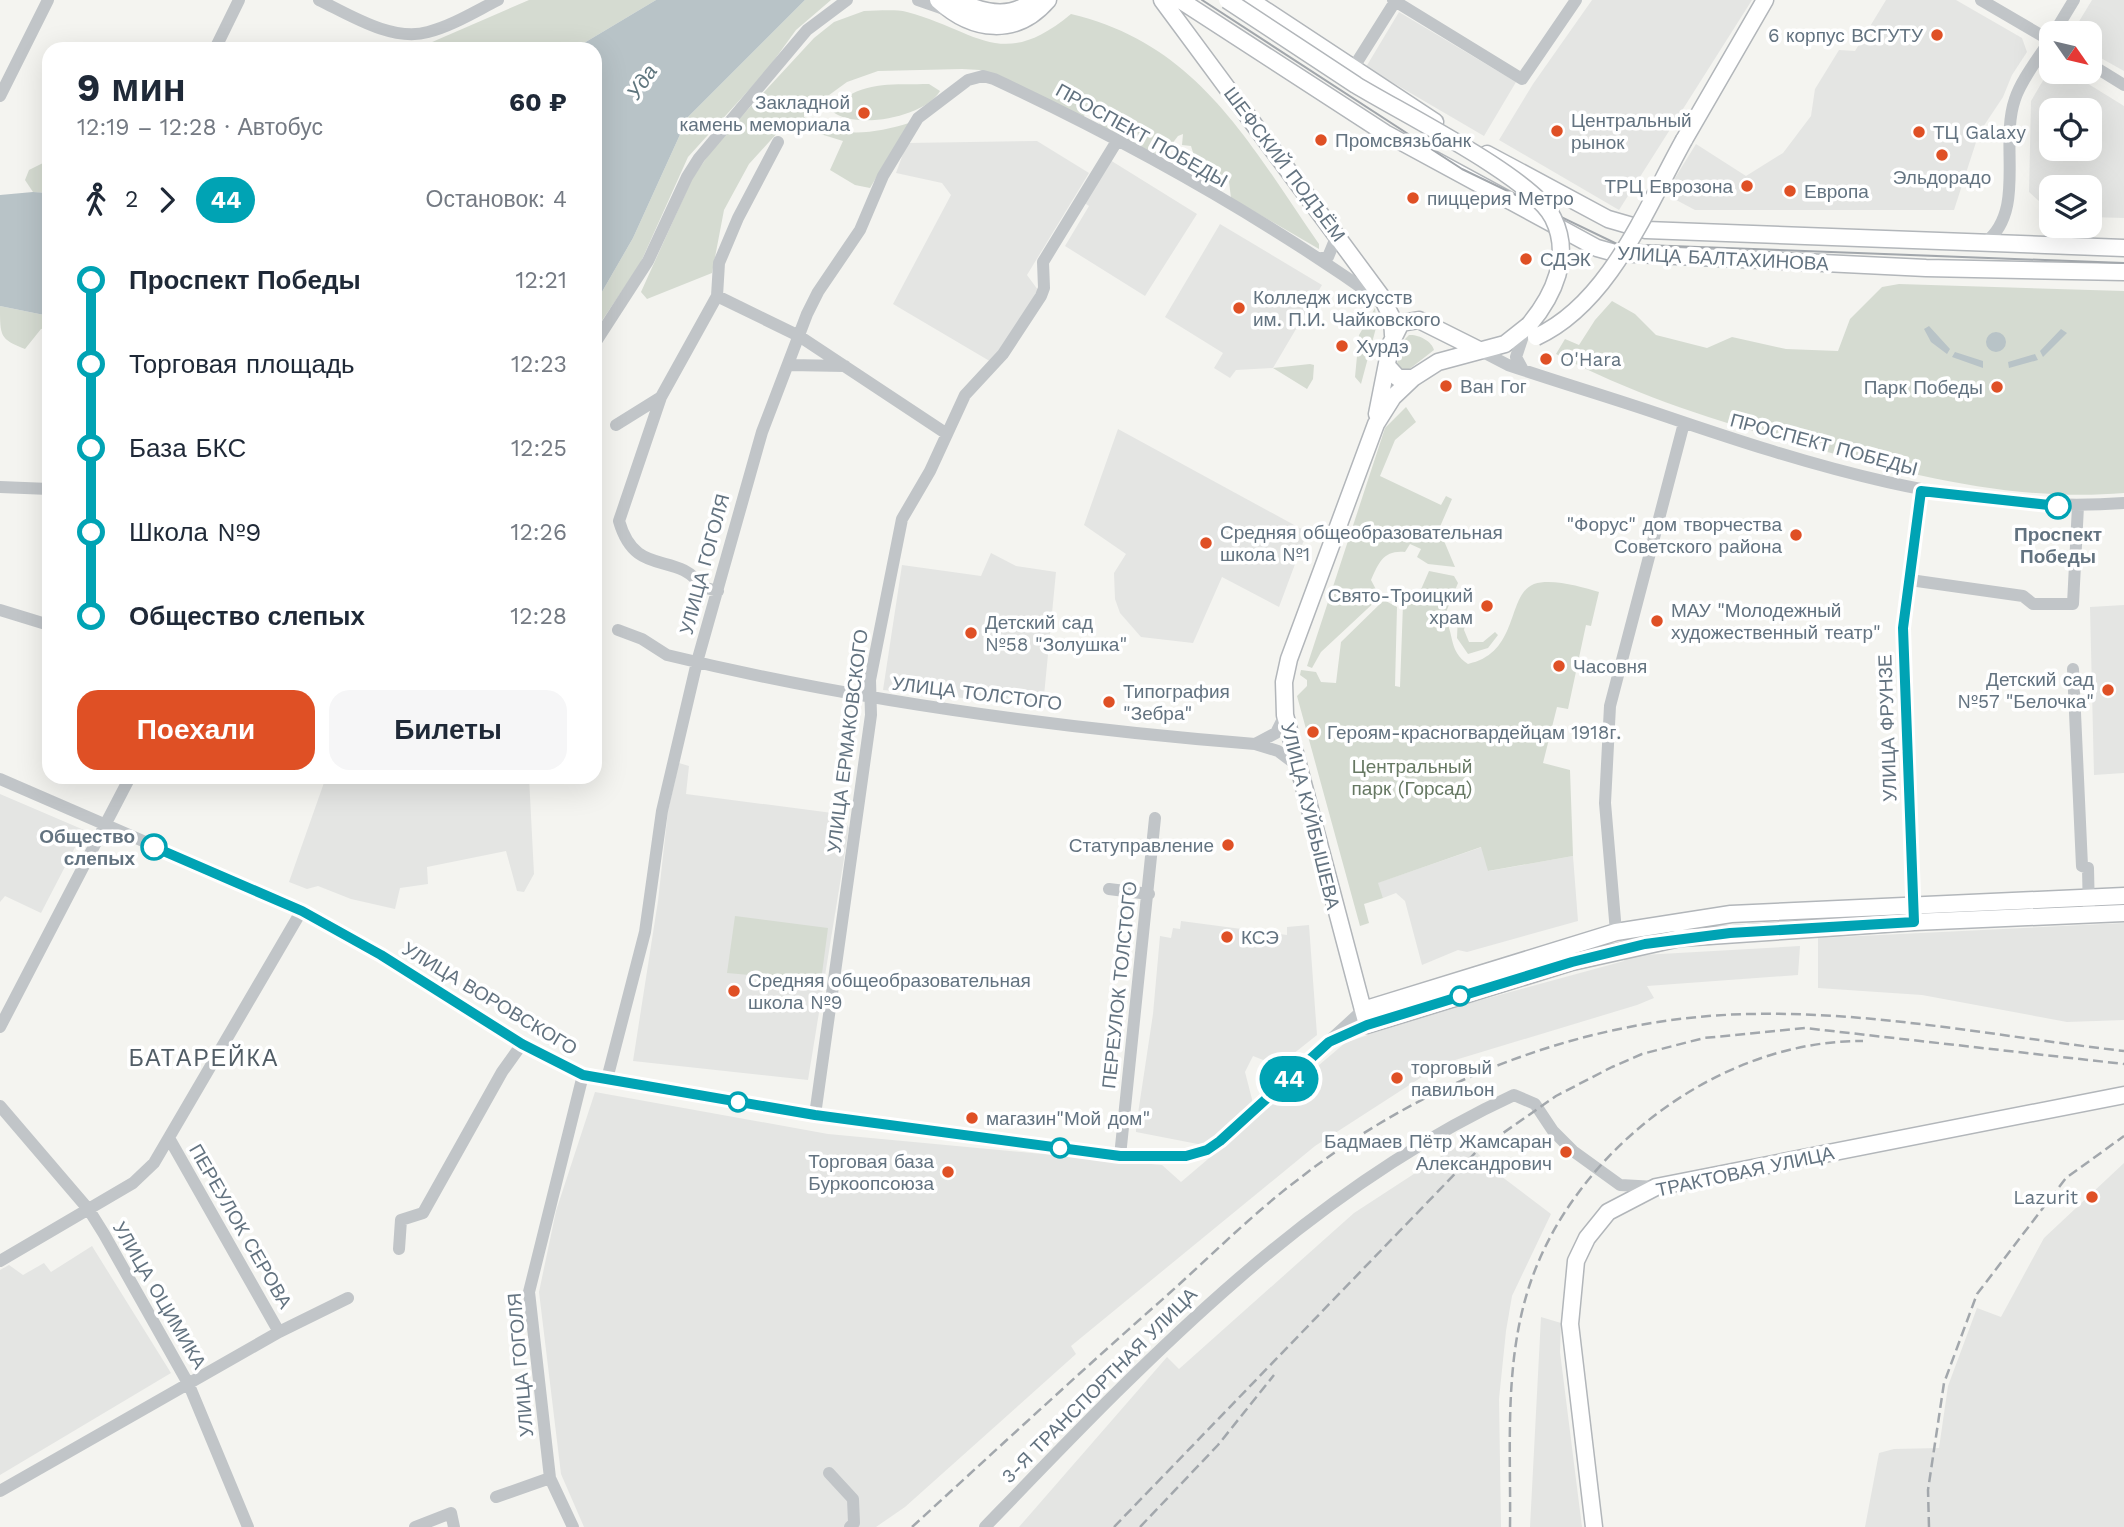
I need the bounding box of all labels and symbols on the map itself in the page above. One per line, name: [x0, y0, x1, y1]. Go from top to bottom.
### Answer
north arrow: [2039, 21, 2102, 84]
place label: 6 корпус ВСГУТУ: [1768, 24, 1924, 47]
marker: 6 корпус ВСГУТУ: [1929, 27, 1945, 43]
water label: Уда: [620, 60, 662, 105]
street label: ПРОСПЕКТ ПОБЕДЫ: [1052, 79, 1232, 192]
street label: ШЕФСКИЙ ПОДЪЁМ: [1219, 82, 1350, 246]
place label: Закладной камень мемориала: [680, 91, 850, 136]
marker: Закладной камень мемориала: [856, 105, 872, 121]
place label: Центральный рынок: [1571, 109, 1692, 154]
place label: ТЦ Galaxy: [1933, 121, 2026, 144]
marker: Центральный рынок: [1549, 123, 1565, 139]
marker: ТЦ Galaxy: [1911, 124, 1927, 140]
place label: Промсвязьбанк: [1335, 129, 1472, 152]
marker: Промсвязьбанк: [1313, 132, 1329, 148]
marker: Эльдорадо: [1934, 147, 1950, 163]
place label: Эльдорадо: [1893, 166, 1991, 189]
place label: ТРЦ Еврозона: [1604, 175, 1733, 198]
marker: ТРЦ Еврозона: [1739, 178, 1755, 194]
place label: Европа: [1804, 180, 1869, 203]
marker: Европа: [1782, 183, 1798, 199]
place label: пиццерия Метро: [1427, 187, 1574, 210]
marker: пиццерия Метро: [1405, 190, 1421, 206]
street label: УЛИЦА БАЛТАХИНОВА: [1617, 241, 1830, 276]
place label: СДЭК: [1540, 248, 1591, 271]
marker: СДЭК: [1518, 251, 1534, 267]
place label: Колледж искусств им. П.И. Чайковского: [1253, 286, 1441, 331]
marker: Колледж искусств им. П.И. Чайковского: [1231, 300, 1247, 316]
place label: Хурдэ: [1356, 335, 1409, 358]
marker: Хурдэ: [1334, 338, 1350, 354]
place label: O'Hara: [1560, 348, 1622, 371]
marker: O'Hara: [1538, 351, 1554, 367]
place label: Ван Гог: [1460, 375, 1527, 398]
place label: Парк Победы: [1864, 376, 1983, 399]
marker: Ван Гог: [1438, 378, 1454, 394]
marker: Парк Победы: [1989, 379, 2005, 395]
street label: ПРОСПЕКТ ПОБЕДЫ: [1728, 408, 1920, 481]
street label: УЛИЦА ГОГОЛЯ: [675, 491, 734, 637]
marker: Проспект Победы: [2045, 493, 2071, 519]
place label: "Форус" дом творчества Советского района: [1566, 513, 1782, 558]
place label: Средняя общеобразовательная школа №1: [1220, 521, 1503, 566]
place label: Проспект Победы: [2014, 523, 2102, 568]
marker: "Форус" дом творчества Советского района: [1788, 527, 1804, 543]
marker: Средняя общеобразовательная школа №1: [1198, 535, 1214, 551]
place label: Свято-Троицкий храм: [1328, 584, 1473, 629]
marker: Свято-Троицкий храм: [1479, 598, 1495, 614]
place label: МАУ "Молодежный художественный театр": [1671, 599, 1881, 644]
place label: Детский сад №58 "Золушка": [985, 611, 1127, 656]
marker: МАУ "Молодежный художественный театр": [1649, 613, 1665, 629]
marker: Детский сад №58 "Золушка": [963, 625, 979, 641]
street label: УЛИЦА ЕРМАКОВСКОГО: [822, 628, 873, 854]
street label: УЛИЦА ФРУНЗЕ: [1873, 654, 1902, 802]
place label: Часовня: [1573, 655, 1647, 678]
marker: Часовня: [1551, 658, 1567, 674]
place label: Детский сад №57 "Белочка": [1957, 668, 2094, 713]
street label: УЛИЦА ТОЛСТОГО: [891, 672, 1063, 715]
place label: Типография "Зебра": [1123, 680, 1230, 725]
marker: Детский сад №57 "Белочка": [2100, 682, 2116, 698]
marker: Типография "Зебра": [1101, 694, 1117, 710]
street label: УЛИЦА КУЙБЫШЕВА: [1276, 720, 1345, 912]
place label: Героям-красногвардейцам 1918г.: [1327, 721, 1621, 744]
marker: Героям-красногвардейцам 1918г.: [1305, 724, 1321, 740]
park label: Центральный парк (Горсад): [1352, 755, 1472, 800]
place label: Общество слепых: [39, 825, 135, 870]
marker: Общество слепых: [141, 834, 167, 860]
place label: Статуправление: [1069, 834, 1214, 857]
marker: Статуправление: [1220, 837, 1236, 853]
street label: ПЕРЕУЛОК ТОЛСТОГО: [1097, 880, 1142, 1090]
place label: КСЭ: [1241, 926, 1279, 949]
marker: КСЭ: [1219, 929, 1235, 945]
street label: УЛИЦА ВОРОВСКОГО: [398, 937, 581, 1060]
place label: Средняя общеобразовательная школа №9: [748, 969, 1031, 1014]
marker: Средняя общеобразовательная школа №9: [726, 983, 742, 999]
unlabelled marker: [1450, 986, 1470, 1006]
district label: БАТАРЕЙКА: [129, 1044, 279, 1072]
line badge: 44: [1258, 1056, 1320, 1102]
place label: торговый павильон: [1411, 1056, 1495, 1101]
marker: торговый павильон: [1389, 1070, 1405, 1086]
unlabelled marker: [728, 1092, 748, 1112]
place label: магазин"Мой дом": [986, 1107, 1150, 1130]
marker: магазин"Мой дом": [964, 1110, 980, 1126]
place label: Бадмаев Пётр Жамсаран Александрович: [1324, 1130, 1552, 1175]
unlabelled marker: [1050, 1138, 1070, 1158]
street label: ПЕРЕУЛОК СЕРОВА: [184, 1140, 297, 1313]
street label: ТРАКТОВАЯ УЛИЦА: [1654, 1141, 1837, 1202]
marker: Бадмаев Пётр Жамсаран Александрович: [1558, 1144, 1574, 1160]
place label: Торговая база Буркоопсоюза: [808, 1150, 934, 1195]
marker: Торговая база Буркоопсоюза: [940, 1164, 956, 1180]
place label: Lazurit: [2013, 1186, 2078, 1209]
marker: Lazurit: [2084, 1189, 2100, 1205]
street label: УЛИЦА ОЦИМИКА: [108, 1217, 211, 1373]
street label: 3-Я ТРАНСПОРТНАЯ УЛИЦА: [997, 1283, 1202, 1488]
street label: УЛИЦА ГОГОЛЯ: [503, 1292, 538, 1438]

